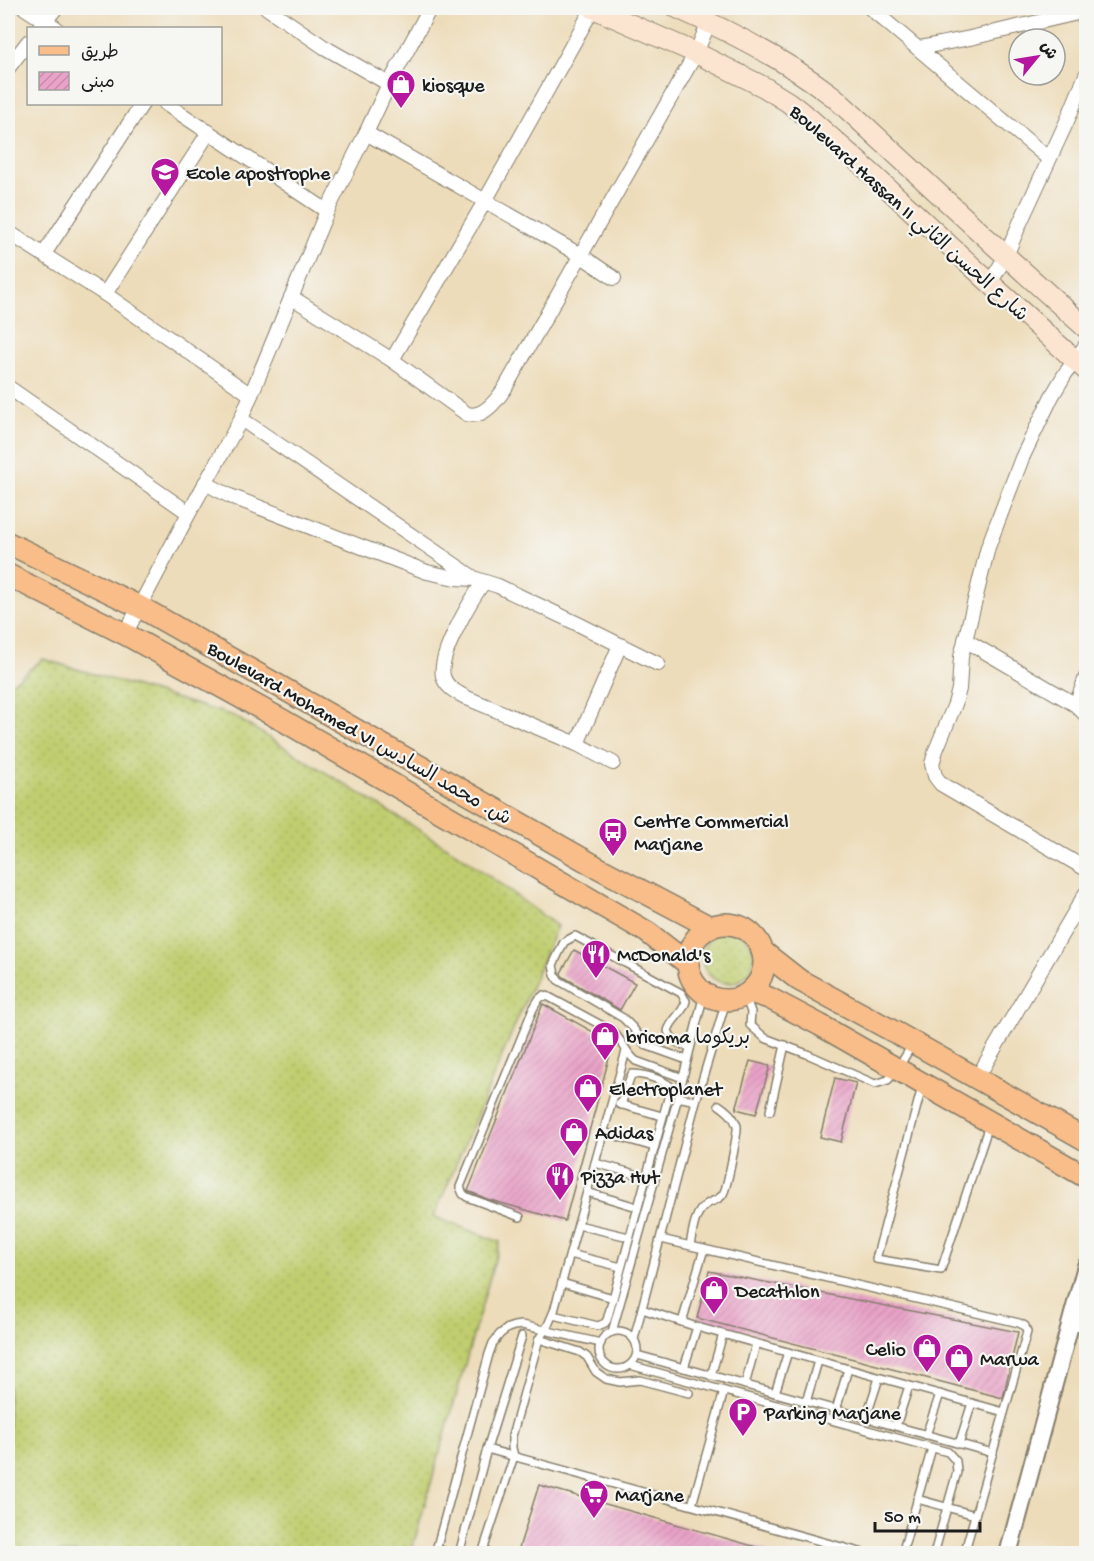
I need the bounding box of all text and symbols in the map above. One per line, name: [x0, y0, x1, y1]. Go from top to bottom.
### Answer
legend: [27, 27, 222, 105]
north arrow: [1007, 27, 1067, 87]
text: ش: [1034, 39, 1060, 64]
text: طريق: [81, 43, 119, 64]
shop icon: kiosque: [385, 68, 417, 110]
text: مبنى: [81, 73, 115, 94]
place label: kiosque: [422, 76, 485, 99]
street label: Boulevard Hassan II شارع الحسن الثاني: [781, 100, 1032, 330]
school or university icon: Ecole apostrophe: [149, 156, 181, 198]
place label: Ecole apostrophe: [186, 164, 331, 187]
street label: Boulevard Mohamed VI ش. محمد السادس: [201, 637, 515, 832]
place label: Centre Commercial Marjane: [634, 812, 789, 858]
bus stop icon: Centre Commercial Marjane: [597, 816, 629, 858]
restaurant icon: McDonald's: [580, 938, 612, 980]
place label: McDonald's: [617, 946, 711, 969]
shop icon: bricoma بريكوما: [589, 1020, 621, 1062]
place label: bricoma بريكوما: [626, 1027, 750, 1051]
shop icon: Electroplanet: [572, 1072, 604, 1114]
place label: Electroplanet: [609, 1080, 724, 1103]
shop icon: Adidas: [558, 1116, 590, 1158]
place label: Adidas: [595, 1124, 654, 1147]
restaurant icon: Pizza Hut: [544, 1160, 576, 1202]
place label: Pizza Hut: [580, 1168, 661, 1191]
shop icon: Decathlon: [698, 1274, 730, 1316]
place label: Decathlon: [733, 1282, 820, 1305]
shop icon: Celio: [911, 1332, 943, 1374]
place label: Celio: [866, 1340, 906, 1363]
shop icon: Marwa: [943, 1342, 975, 1384]
place label: Marwa: [980, 1350, 1040, 1373]
parking icon: Parking Marjane: [727, 1396, 759, 1438]
place label: Parking Marjane: [763, 1404, 902, 1427]
supermarket icon: Marjane: [578, 1478, 610, 1520]
place label: Marjane: [615, 1486, 684, 1509]
scale bar: [875, 1495, 980, 1533]
text: 50 m: [884, 1508, 921, 1529]

